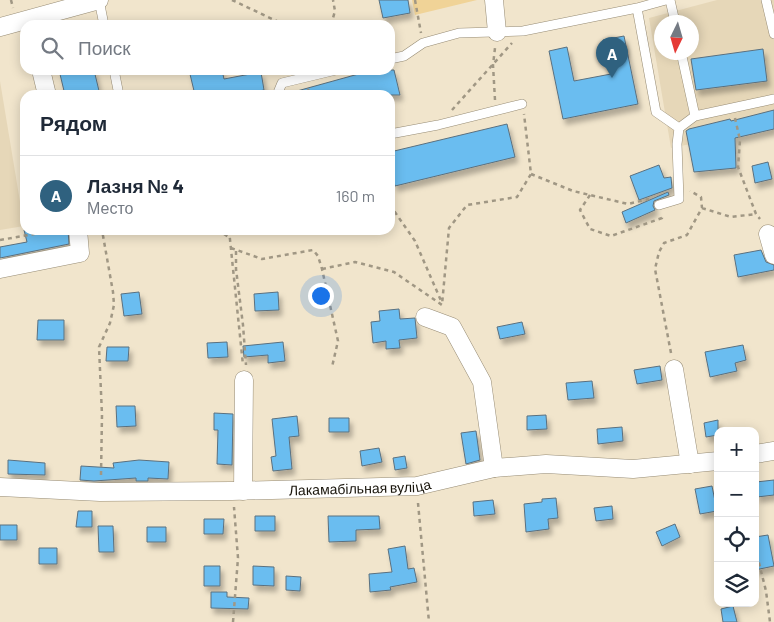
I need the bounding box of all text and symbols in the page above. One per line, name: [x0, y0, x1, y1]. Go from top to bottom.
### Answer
north arrow: [654, 15, 699, 60]
search box: [20, 20, 395, 75]
icon: search: [38, 34, 66, 62]
text: Поиск: [78, 36, 131, 59]
pin: A: [596, 37, 628, 78]
text: Рядом: [40, 110, 107, 135]
text: Лазня № 4: [87, 174, 184, 197]
text: A: [51, 186, 61, 205]
text: 160 m: [336, 186, 375, 205]
text: Место: [87, 198, 133, 217]
your location: [308, 283, 334, 309]
map controls: [714, 427, 759, 607]
button: +: [714, 427, 759, 472]
button: −: [714, 472, 759, 517]
street label: Лакамабільная вуліца: [289, 475, 433, 498]
button: locate: [714, 517, 759, 562]
button: layers: [714, 562, 759, 607]

